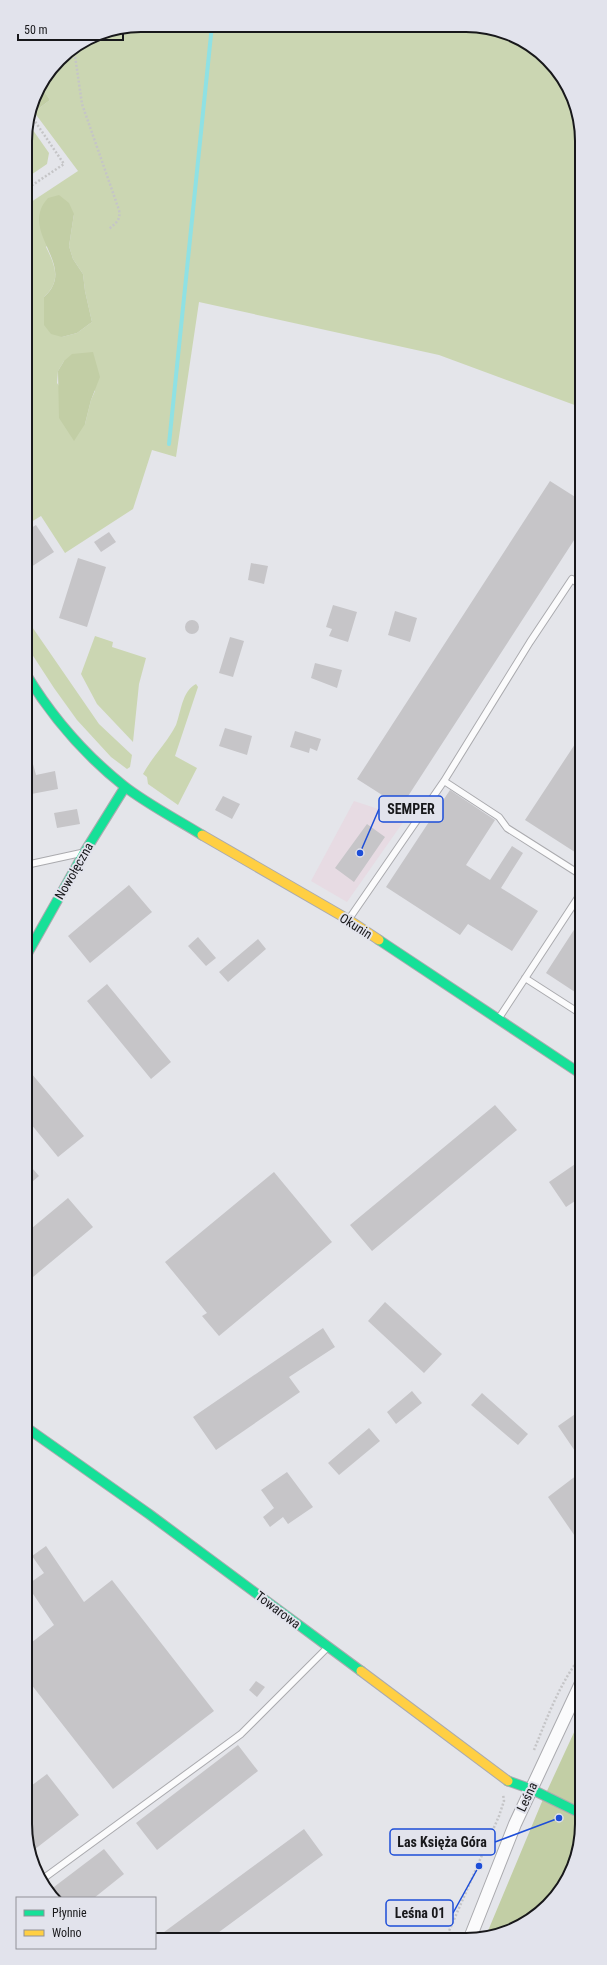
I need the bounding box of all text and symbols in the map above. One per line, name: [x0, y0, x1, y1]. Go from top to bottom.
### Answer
scale bar: [18, 16, 123, 42]
text: 50 m: [24, 23, 48, 37]
callout: SEMPER: [379, 796, 443, 822]
text: SEMPER: [387, 801, 435, 817]
street label: Nowołęczna: [52, 840, 96, 902]
street label: Okunin: [337, 910, 375, 942]
street label: Towarowa: [253, 1588, 303, 1632]
street label: Leśna: [514, 1780, 540, 1814]
callout: Las Księża Góra: [390, 1829, 495, 1855]
text: Las Księża Góra: [397, 1834, 487, 1850]
legend: [16, 1897, 156, 1949]
callout: Leśna 01: [386, 1900, 453, 1926]
text: Leśna 01: [395, 1905, 445, 1921]
text: Płynnie: [52, 1906, 87, 1920]
text: Wolno: [52, 1926, 82, 1940]

